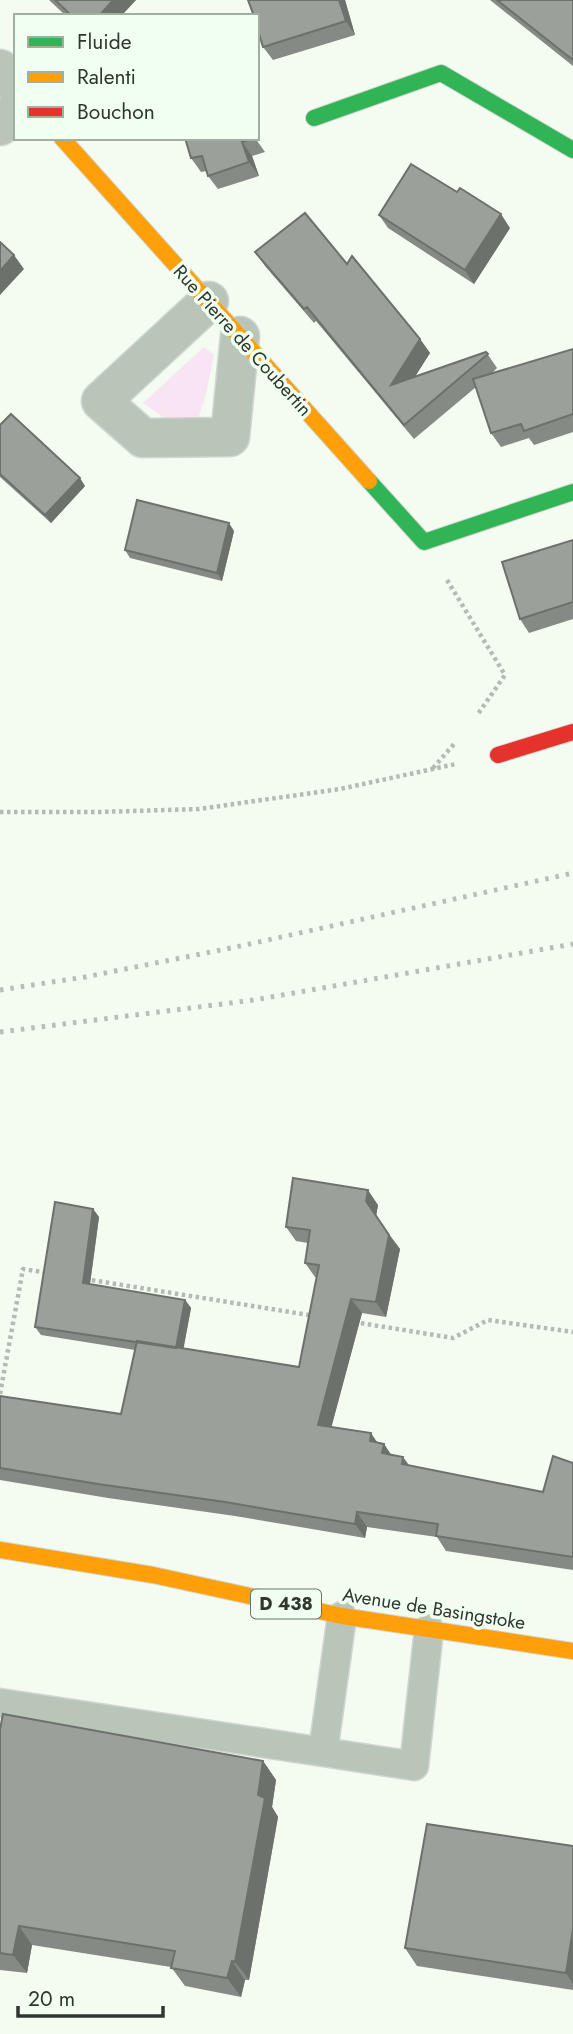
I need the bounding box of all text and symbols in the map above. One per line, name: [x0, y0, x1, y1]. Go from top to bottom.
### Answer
legend: [14, 14, 259, 140]
text: Fluide: [77, 27, 132, 57]
text: Ralenti: [77, 62, 136, 92]
text: Bouchon: [77, 97, 155, 127]
street label: Rue Pierre de Coubertin: [167, 259, 318, 422]
street label: Avenue de Basingstoke: [341, 1581, 528, 1636]
road number: D 438: [251, 1590, 321, 1618]
scale bar: [18, 1974, 163, 2018]
text: 20 m: [28, 1984, 75, 2014]

